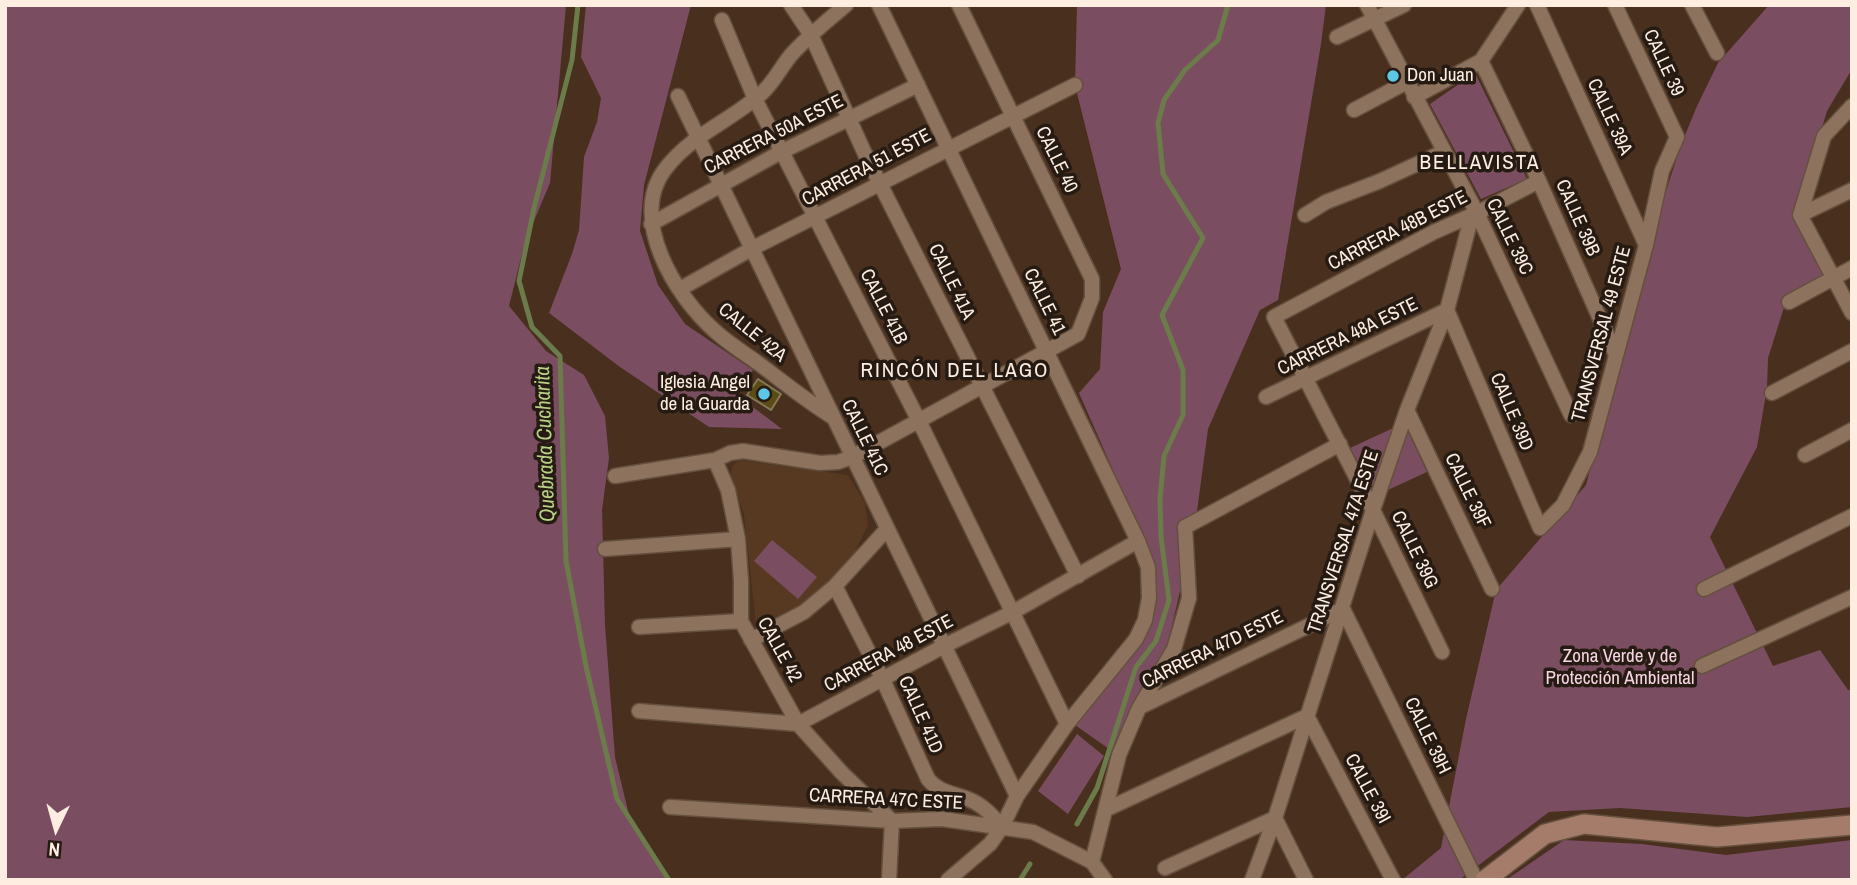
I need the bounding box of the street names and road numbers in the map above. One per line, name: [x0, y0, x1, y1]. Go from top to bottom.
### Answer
street label: CALLE 39: [1638, 26, 1688, 100]
street label: CALLE 39A: [1581, 75, 1637, 159]
street label: CARRERA 50A ESTE: [701, 90, 847, 180]
street label: CALLE 40: [1030, 123, 1082, 197]
street label: CARRERA 51 ESTE: [799, 124, 935, 212]
street label: CALLE 39B: [1550, 176, 1604, 260]
street label: CARRERA 48B ESTE: [1325, 186, 1471, 276]
street label: CALLE 39C: [1481, 195, 1537, 279]
street label: CALLE 41A: [923, 240, 979, 324]
street label: TRANSVERSAL 49 ESTE: [1568, 244, 1636, 424]
street label: CALLE 41: [1018, 265, 1070, 339]
street label: CALLE 41B: [854, 266, 912, 348]
street label: CARRERA 48A ESTE: [1274, 293, 1422, 381]
street label: CALLE 42A: [713, 299, 791, 367]
street label: CALLE 39D: [1484, 370, 1538, 454]
street label: CALLE 41C: [836, 396, 892, 480]
street label: TRANSVERSAL 47A ESTE: [1304, 447, 1384, 637]
street label: CALLE 39F: [1439, 450, 1495, 532]
street label: CALLE 39G: [1386, 508, 1442, 592]
street label: CARRERA 47D ESTE: [1139, 606, 1287, 694]
street label: CARRERA 48 ESTE: [821, 610, 957, 698]
street label: CALLE 42: [752, 613, 806, 687]
street label: CALLE 41D: [893, 673, 947, 757]
street label: CALLE 39H: [1399, 694, 1455, 778]
street label: CALLE 39I: [1339, 750, 1395, 828]
street label: CARRERA 47C ESTE: [808, 785, 964, 815]

